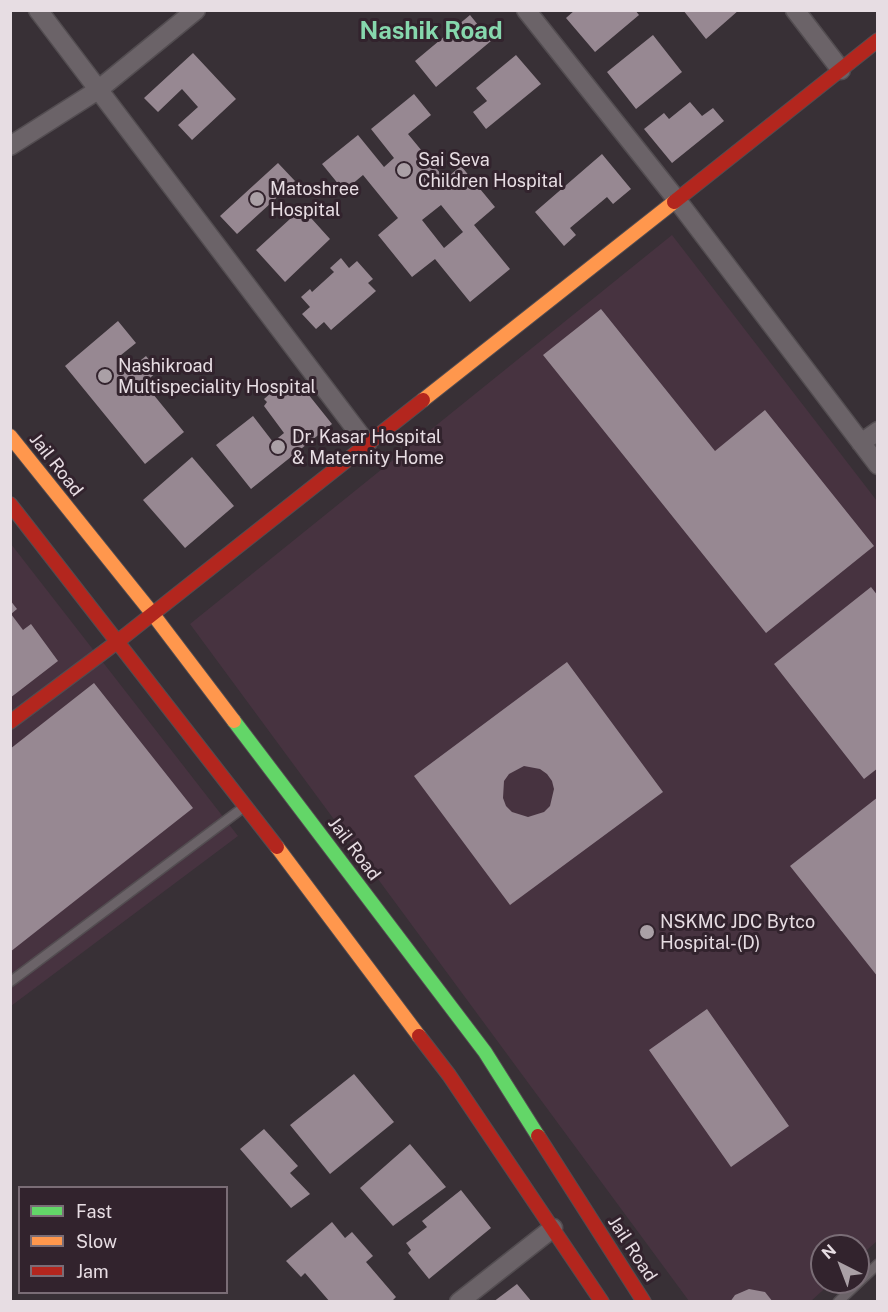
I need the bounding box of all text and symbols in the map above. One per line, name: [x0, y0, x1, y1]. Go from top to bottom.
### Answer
district label: Nashik Road: [359, 18, 503, 46]
place label: Sai Seva Children Hospital: [418, 149, 563, 192]
marker: Sai Seva Children Hospital: [395, 161, 413, 179]
place label: Matoshree Hospital: [270, 178, 359, 220]
marker: Matoshree Hospital: [248, 190, 266, 208]
place label: Nashikroad Multispeciality Hospital: [118, 355, 316, 398]
marker: Nashikroad Multispeciality Hospital: [96, 367, 114, 385]
place label: Dr. Kasar Hospital & Maternity Home: [292, 426, 444, 468]
street label: Jail Road: [25, 429, 87, 501]
marker: Dr. Kasar Hospital & Maternity Home: [269, 438, 287, 456]
street label: Jail Road: [323, 813, 385, 885]
place label: NSKMC JDC Bytco Hospital-(D): [660, 911, 815, 954]
marker: NSKMC JDC Bytco Hospital-(D): [638, 923, 656, 941]
legend: [18, 1186, 228, 1294]
text: Fast: [76, 1201, 112, 1222]
street label: Jail Road: [603, 1212, 661, 1286]
text: Slow: [76, 1231, 117, 1252]
north arrow: [810, 1234, 870, 1294]
text: N: [818, 1240, 840, 1263]
text: Jam: [76, 1261, 109, 1282]

